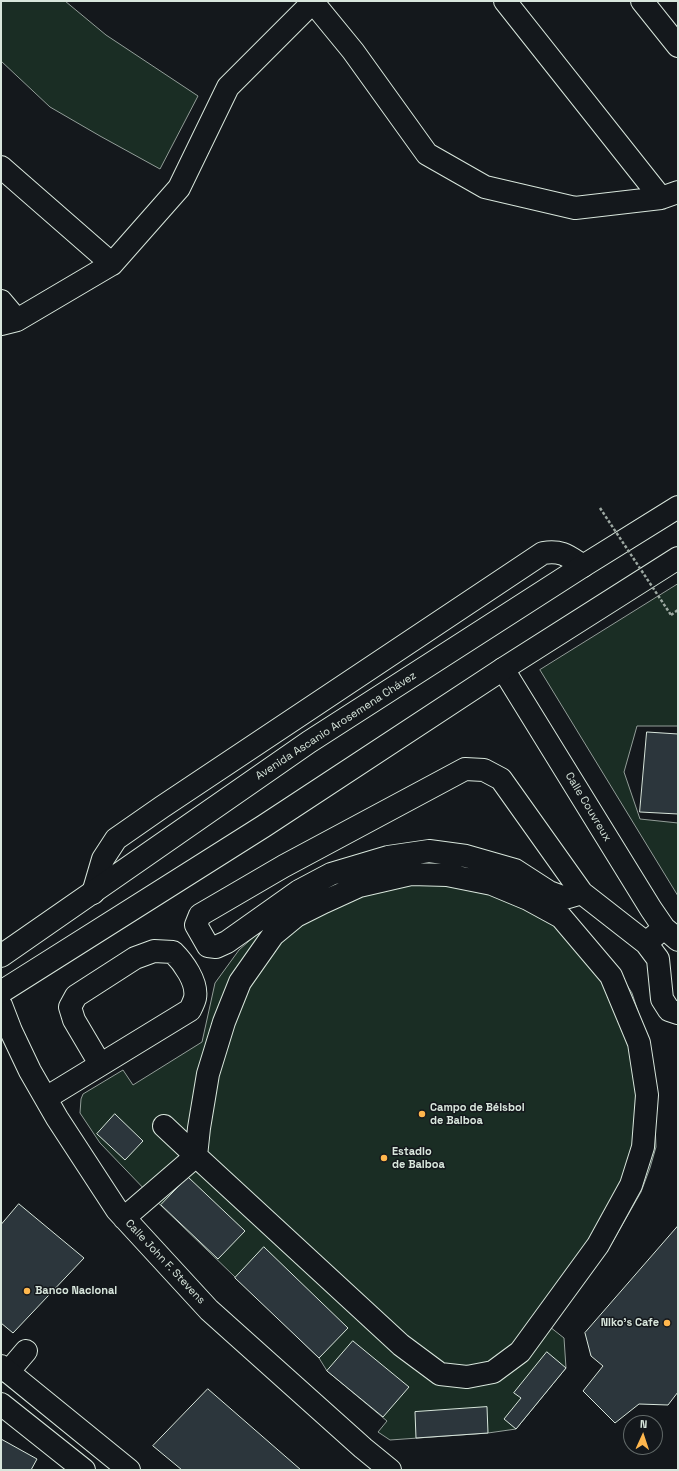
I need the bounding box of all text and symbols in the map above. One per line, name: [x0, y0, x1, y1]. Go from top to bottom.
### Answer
street label: Avenida Ascanio Arosemena Chávez: [253, 669, 419, 783]
street label: Calle Couvreux: [562, 770, 614, 844]
place label: Campo de Béisbol de Balboa: [430, 1101, 525, 1127]
marker: Campo de Béisbol de Balboa: [417, 1109, 427, 1119]
place label: Estadio de Balboa: [392, 1145, 445, 1171]
marker: Estadio de Balboa: [379, 1153, 389, 1163]
street label: Calle John F. Stevens: [122, 1217, 208, 1307]
place label: Banco Nacional: [35, 1284, 117, 1298]
marker: Banco Nacional: [22, 1286, 32, 1296]
place label: Niko's Cafe: [601, 1316, 659, 1330]
marker: Niko's Cafe: [662, 1318, 672, 1328]
north arrow: [623, 1415, 663, 1455]
text: N: [640, 1417, 648, 1431]

